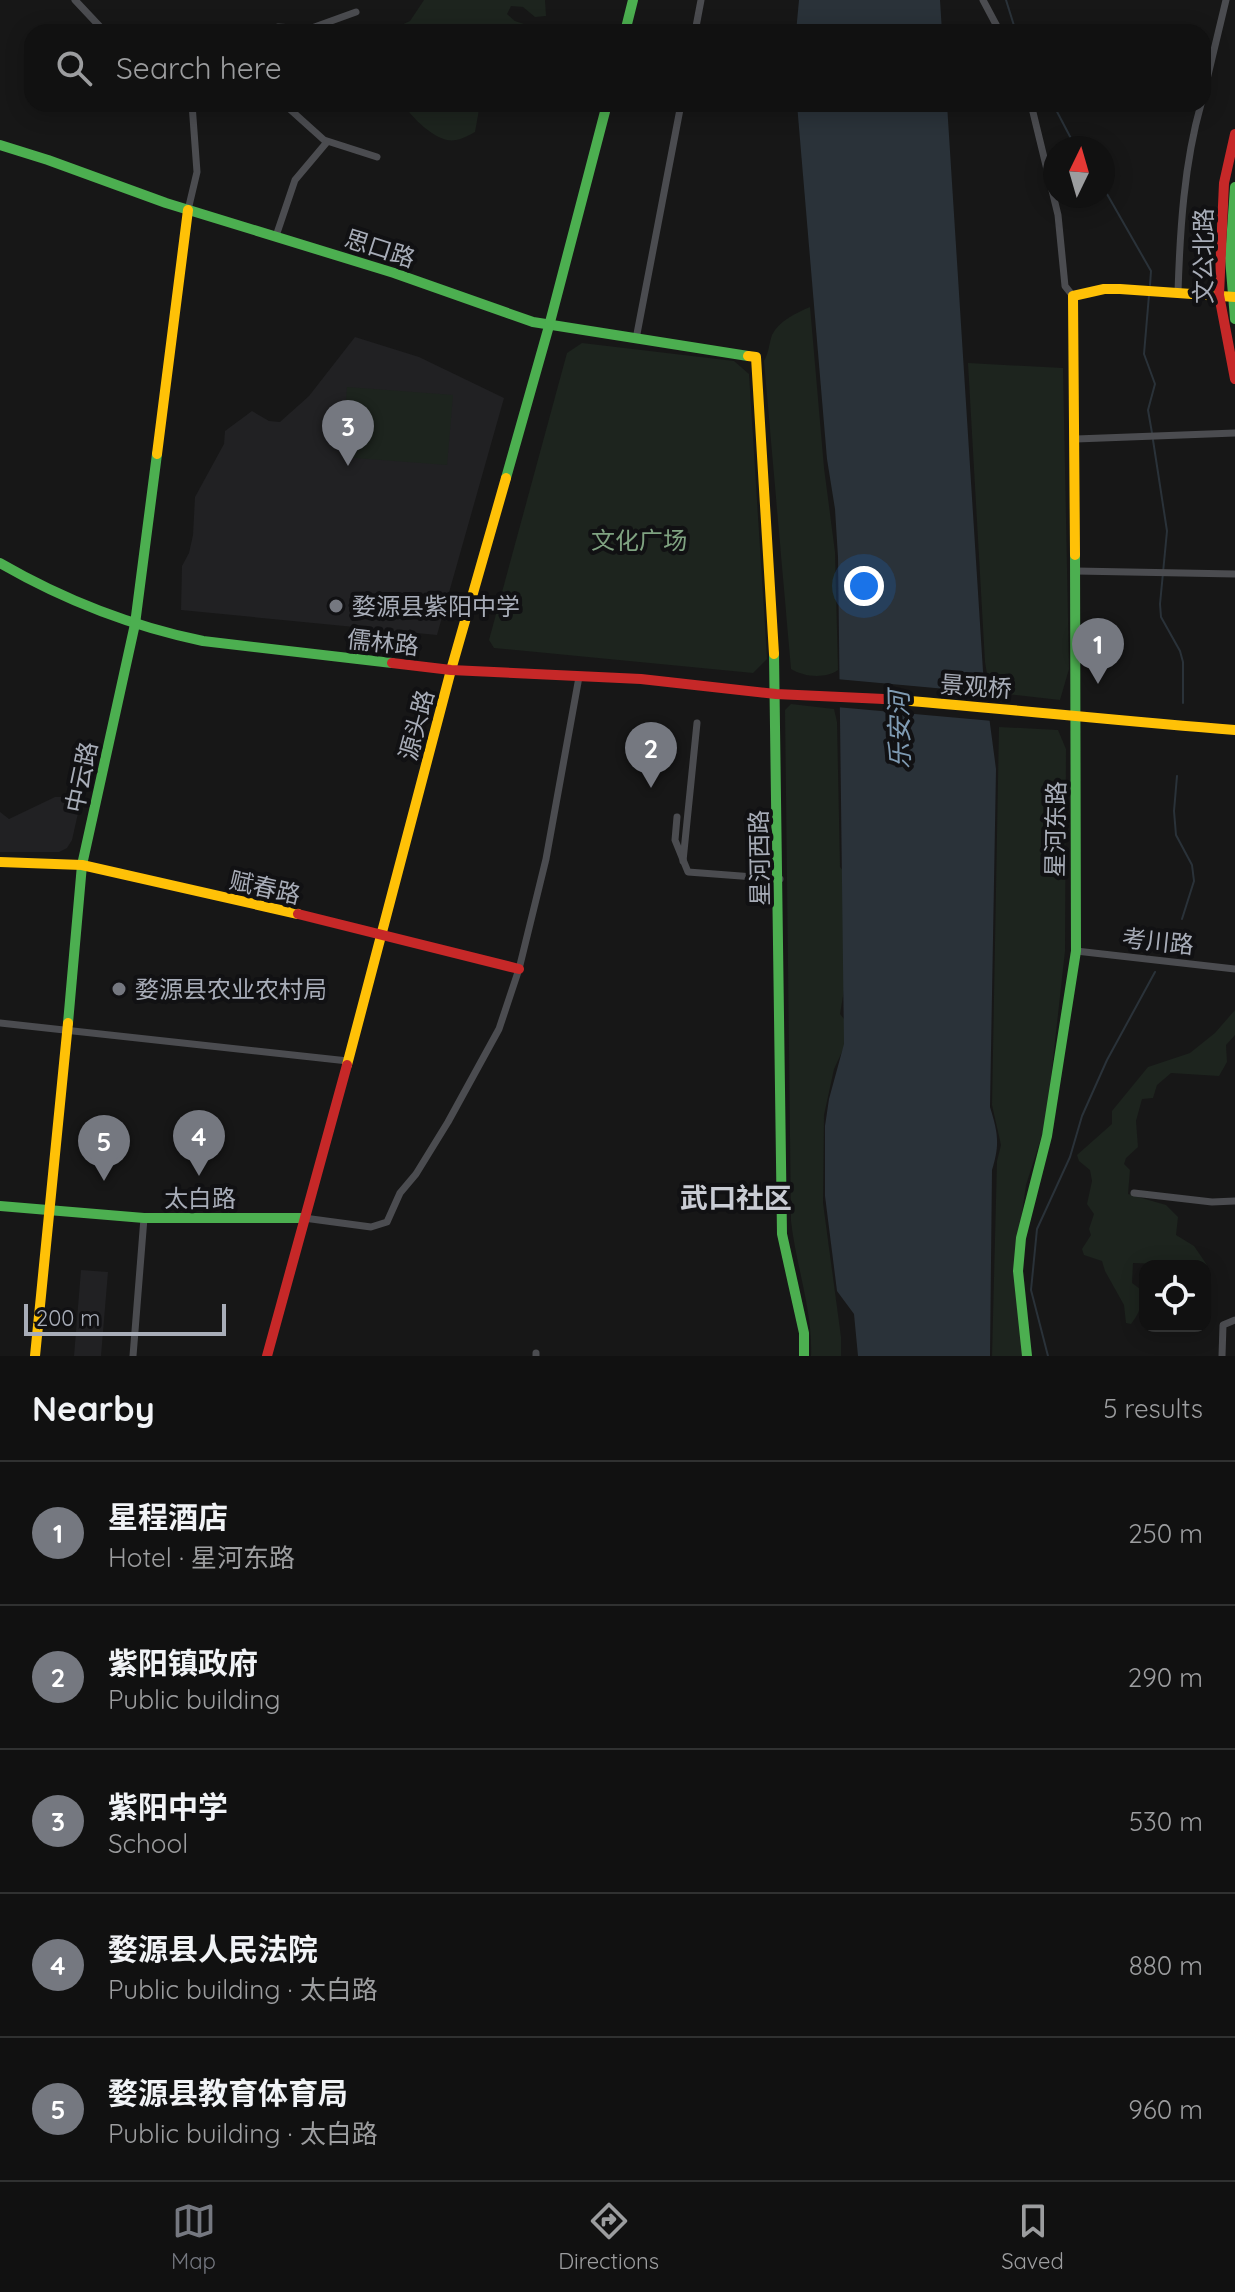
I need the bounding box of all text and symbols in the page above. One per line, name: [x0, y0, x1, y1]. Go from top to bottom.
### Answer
search box: [24, 24, 1211, 112]
icon: search: [52, 46, 96, 90]
text: Search here: [116, 49, 282, 87]
north arrow: [1043, 136, 1115, 208]
street label: 文公北路: [1188, 208, 1218, 304]
street label: 思口路: [341, 223, 419, 273]
pin: 3: [322, 400, 374, 466]
park label: 文化广场: [591, 525, 687, 555]
your location: [844, 566, 884, 606]
place label: 婺源县紫阳中学: [352, 591, 520, 621]
marker: 婺源县紫阳中学: [327, 597, 345, 615]
pin: 1: [1072, 618, 1124, 684]
street label: 儒林路: [346, 623, 420, 661]
street label: 景观桥: [939, 669, 1013, 703]
street label: 源头路: [392, 686, 440, 764]
water label: 乐安河: [882, 686, 916, 769]
pin: 2: [625, 722, 677, 788]
street label: 中云路: [59, 739, 103, 815]
street label: 星河东路: [1039, 781, 1071, 877]
street label: 星河西路: [743, 810, 775, 906]
street label: 赋春路: [227, 864, 303, 910]
street label: 考川路: [1121, 922, 1195, 960]
place label: 婺源县农业农村局: [135, 974, 327, 1004]
marker: 婺源县农业农村局: [110, 980, 128, 998]
pin: 4: [173, 1110, 225, 1176]
pin: 5: [78, 1115, 130, 1181]
district label: 武口社区: [680, 1180, 792, 1215]
street label: 太白路: [164, 1183, 236, 1213]
map controls: [1139, 1260, 1211, 1332]
button: locate: [1139, 1260, 1211, 1332]
scale bar: [24, 1300, 226, 1336]
text: 200 m: [36, 1304, 100, 1332]
text: Nearby: [32, 1387, 155, 1430]
text: 5 results: [1103, 1392, 1203, 1425]
text: 星程酒店: [108, 1498, 228, 1536]
text: 1: [53, 1517, 63, 1550]
text: 250 m: [1128, 1517, 1203, 1550]
text: Hotel · 星河东路: [108, 1541, 295, 1574]
text: 紫阳镇政府: [108, 1644, 258, 1682]
text: 2: [51, 1661, 65, 1694]
text: 290 m: [1128, 1661, 1203, 1694]
text: Public building: [108, 1683, 280, 1716]
text: 紫阳中学: [108, 1788, 228, 1826]
text: 3: [51, 1805, 65, 1838]
text: 530 m: [1129, 1805, 1203, 1838]
text: School: [108, 1827, 188, 1860]
text: 婺源县人民法院: [108, 1930, 318, 1968]
text: 4: [50, 1949, 66, 1982]
text: 880 m: [1129, 1949, 1203, 1982]
text: Public building · 太白路: [108, 1973, 378, 2006]
text: 婺源县教育体育局: [108, 2074, 348, 2112]
text: 5: [51, 2093, 65, 2126]
text: 960 m: [1128, 2093, 1203, 2126]
text: Public building · 太白路: [108, 2117, 378, 2150]
tab: Map: [171, 2199, 216, 2275]
tab: Directions: [558, 2199, 659, 2275]
tab: Saved: [1001, 2199, 1064, 2275]

